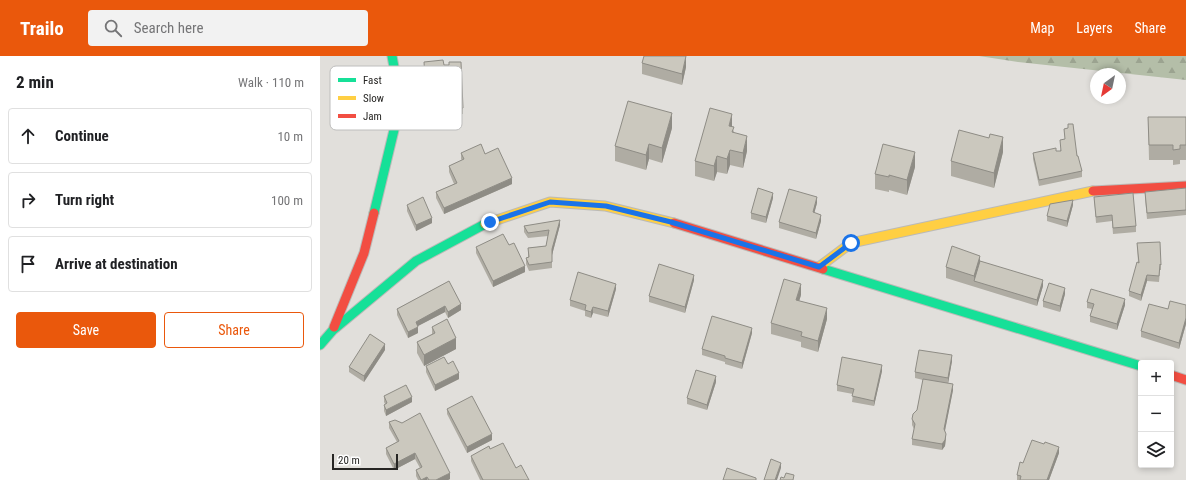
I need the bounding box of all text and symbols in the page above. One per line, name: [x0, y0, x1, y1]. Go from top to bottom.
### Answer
search box: [88, 10, 368, 46]
text: Trailo: [20, 17, 64, 40]
icon: search: [102, 17, 124, 39]
text: Search here: [134, 19, 203, 37]
text: Map: [1030, 20, 1054, 36]
text: Layers: [1076, 20, 1113, 36]
text: Share: [1135, 20, 1166, 36]
legend: [330, 66, 462, 130]
north arrow: [1090, 68, 1126, 104]
text: 2 min: [16, 72, 54, 92]
text: Fast: [363, 74, 382, 87]
text: Walk · 110 m: [238, 75, 304, 90]
text: Slow: [363, 92, 384, 105]
text: Jam: [363, 110, 382, 123]
icon: ahead: [17, 125, 39, 147]
text: Continue: [55, 127, 109, 145]
text: 10 m: [277, 129, 303, 144]
icon: right: [17, 189, 39, 211]
text: Turn right: [55, 191, 114, 209]
text: 100 m: [271, 193, 303, 208]
route end: [481, 213, 499, 231]
route start: [842, 234, 860, 252]
icon: arrive: [17, 253, 39, 275]
text: Arrive at destination: [55, 255, 178, 273]
button: Save: [16, 312, 156, 348]
button: Share: [164, 312, 304, 348]
map controls: [1138, 360, 1174, 468]
button: +: [1138, 360, 1174, 396]
button: −: [1138, 396, 1174, 432]
button: layers: [1138, 432, 1174, 468]
scale bar: [332, 452, 398, 471]
text: 20 m: [338, 454, 360, 467]

